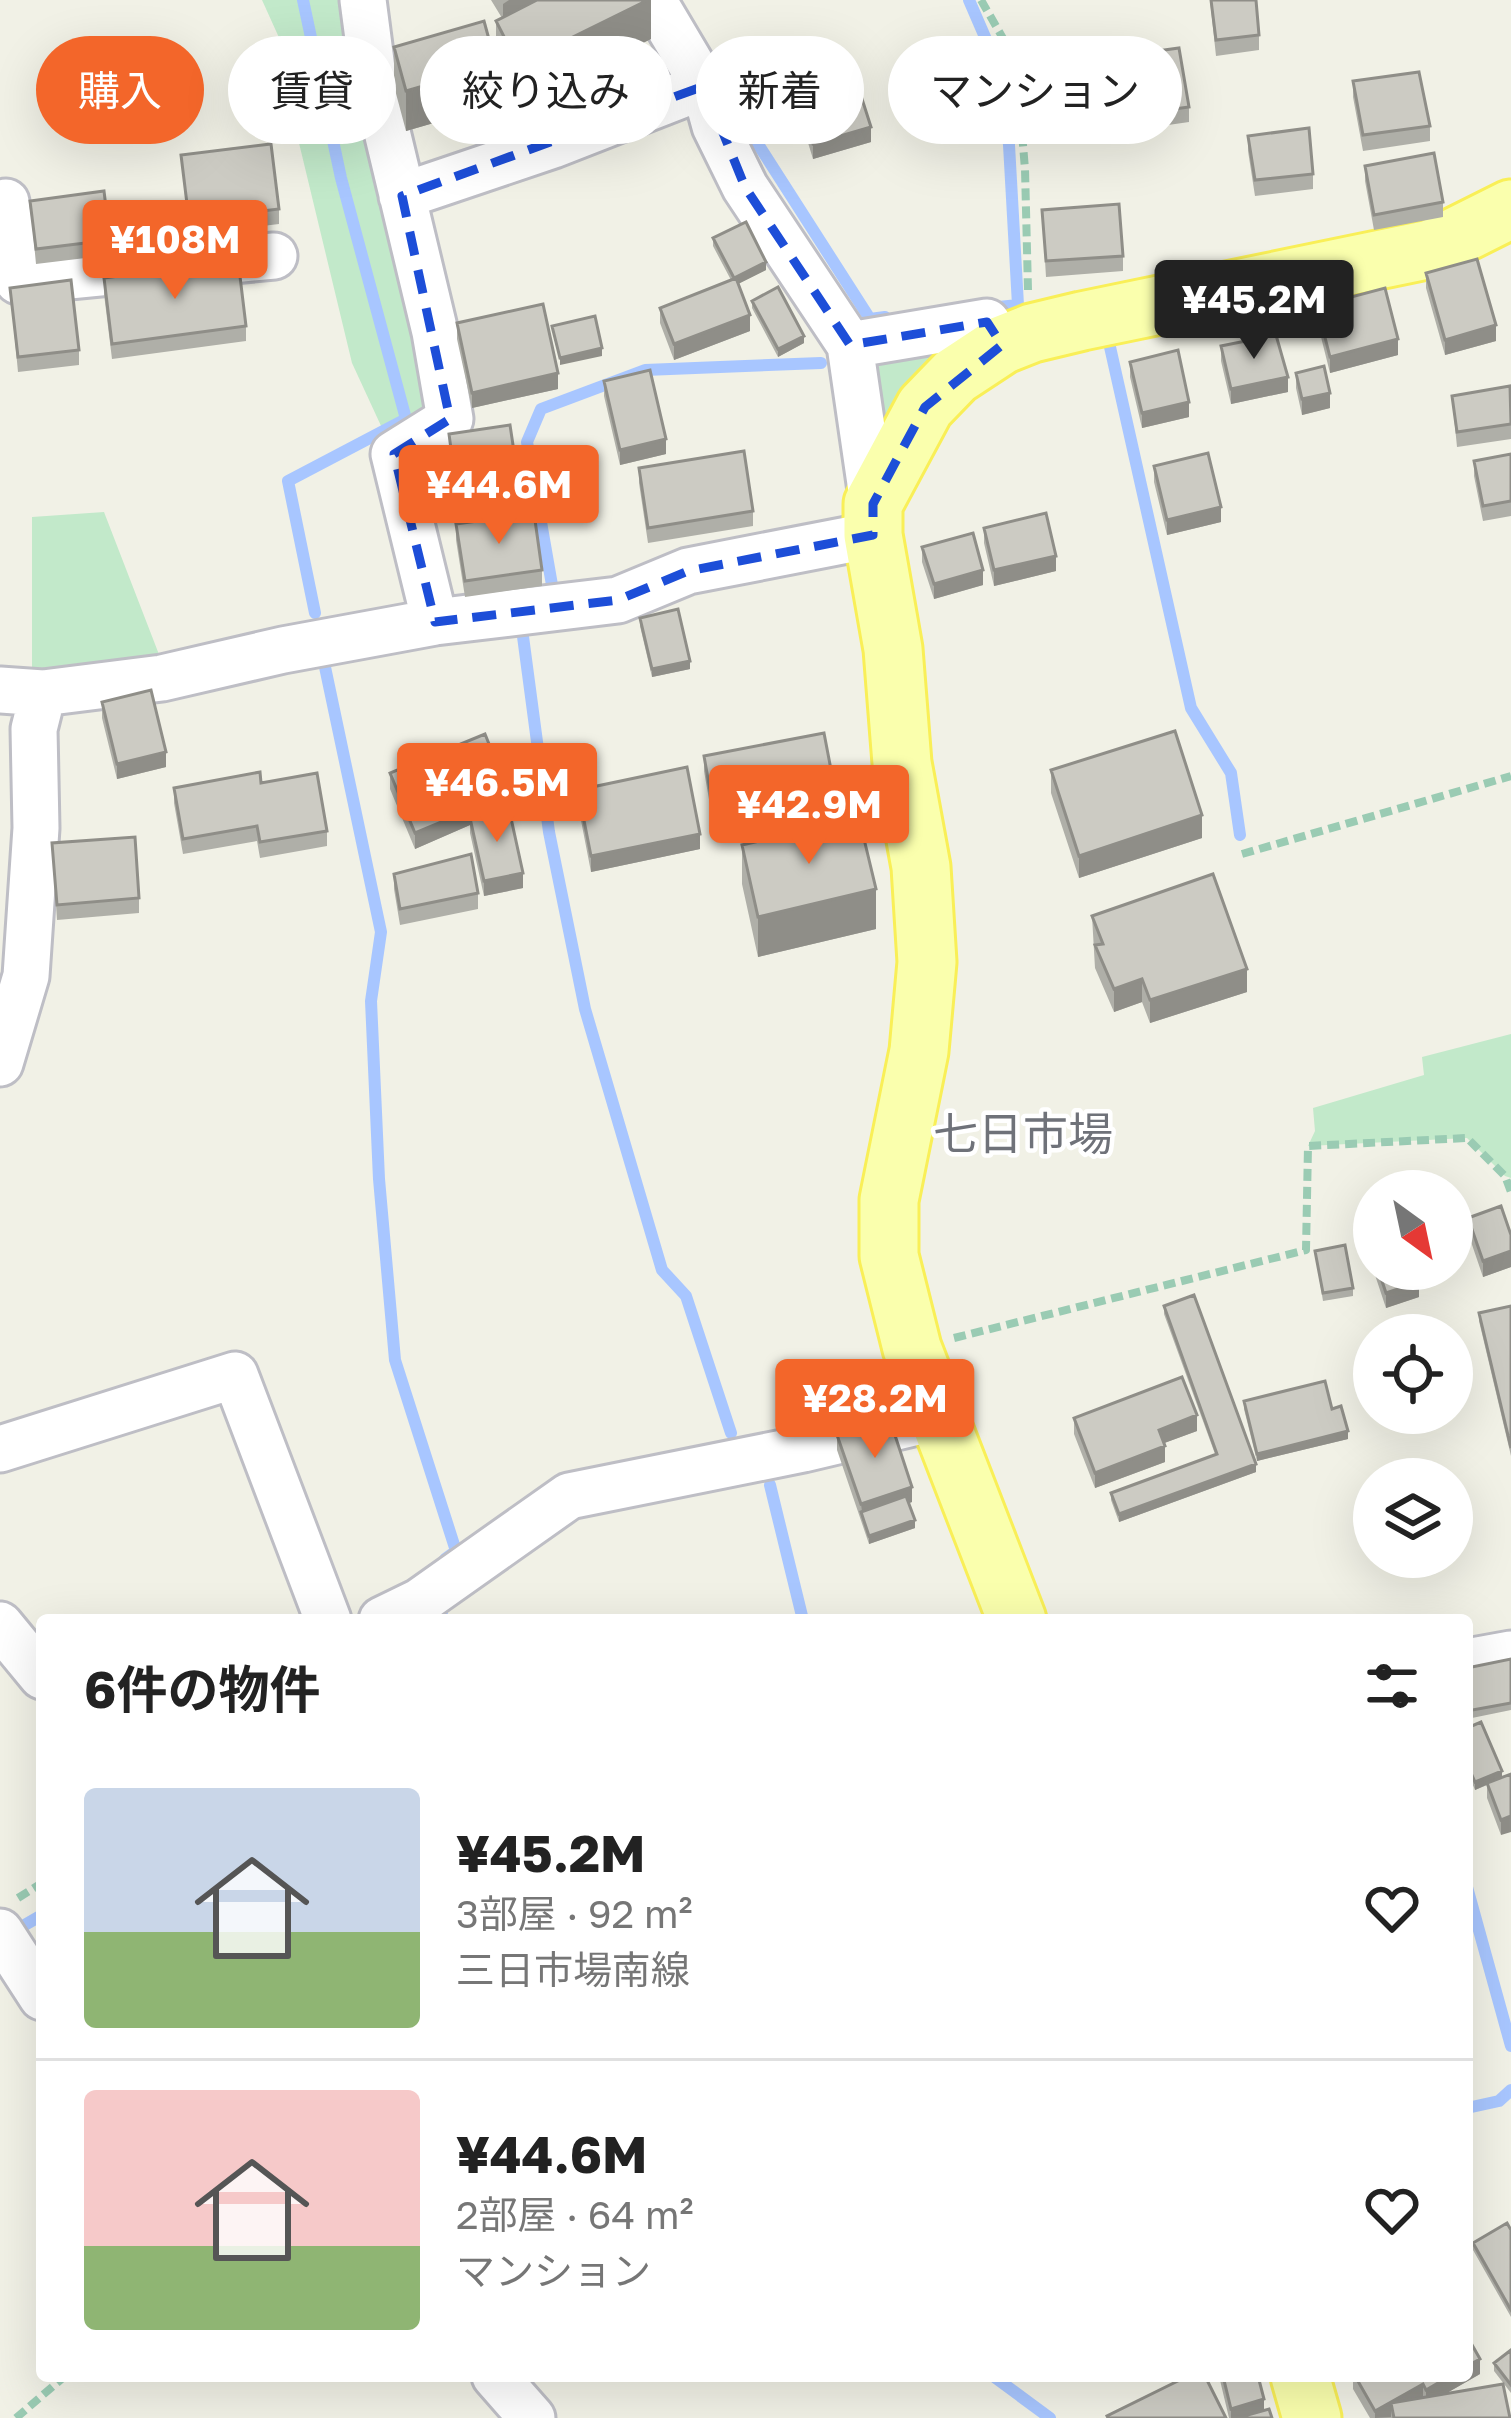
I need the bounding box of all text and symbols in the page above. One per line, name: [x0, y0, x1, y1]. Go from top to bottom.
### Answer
chip: 購入: [36, 36, 204, 144]
chip: 賃貸: [228, 36, 396, 144]
chip: 絞り込み: [420, 36, 672, 144]
chip: 新着: [696, 36, 864, 144]
chip: マンション: [888, 36, 1182, 144]
pin: ¥108M: [91, 200, 259, 302]
text: ¥108M: [110, 215, 240, 262]
pin: ¥45.2M: [1156, 260, 1352, 362]
text: ¥45.2M: [1182, 275, 1326, 322]
pin: ¥44.6M: [401, 445, 597, 547]
text: ¥44.6M: [426, 460, 572, 507]
pin: ¥46.5M: [399, 743, 595, 845]
text: ¥46.5M: [424, 758, 570, 805]
pin: ¥42.9M: [711, 765, 907, 867]
text: ¥42.9M: [736, 780, 882, 827]
district label: 七日市場: [933, 1106, 1113, 1160]
north arrow: [1353, 1170, 1473, 1290]
map controls: [1353, 1170, 1473, 1578]
button: locate: [1353, 1314, 1473, 1434]
pin: ¥28.2M: [777, 1359, 973, 1461]
text: ¥28.2M: [802, 1374, 948, 1421]
button: layers: [1353, 1458, 1473, 1578]
icon: filters: [1359, 1653, 1425, 1719]
text: 6件の物件: [84, 1658, 320, 1719]
text: ¥45.2M: [456, 1822, 645, 1883]
icon: home: [180, 1836, 324, 1980]
icon: heart: [1359, 1875, 1425, 1941]
text: 3部屋 · 92 m²: [456, 1890, 693, 1937]
text: 三日市場南線: [456, 1946, 690, 1993]
text: ¥44.6M: [456, 2123, 648, 2184]
icon: home: [180, 2138, 324, 2282]
icon: heart: [1359, 2177, 1425, 2243]
text: 2部屋 · 64 m²: [456, 2191, 694, 2238]
text: マンション: [456, 2247, 651, 2294]

